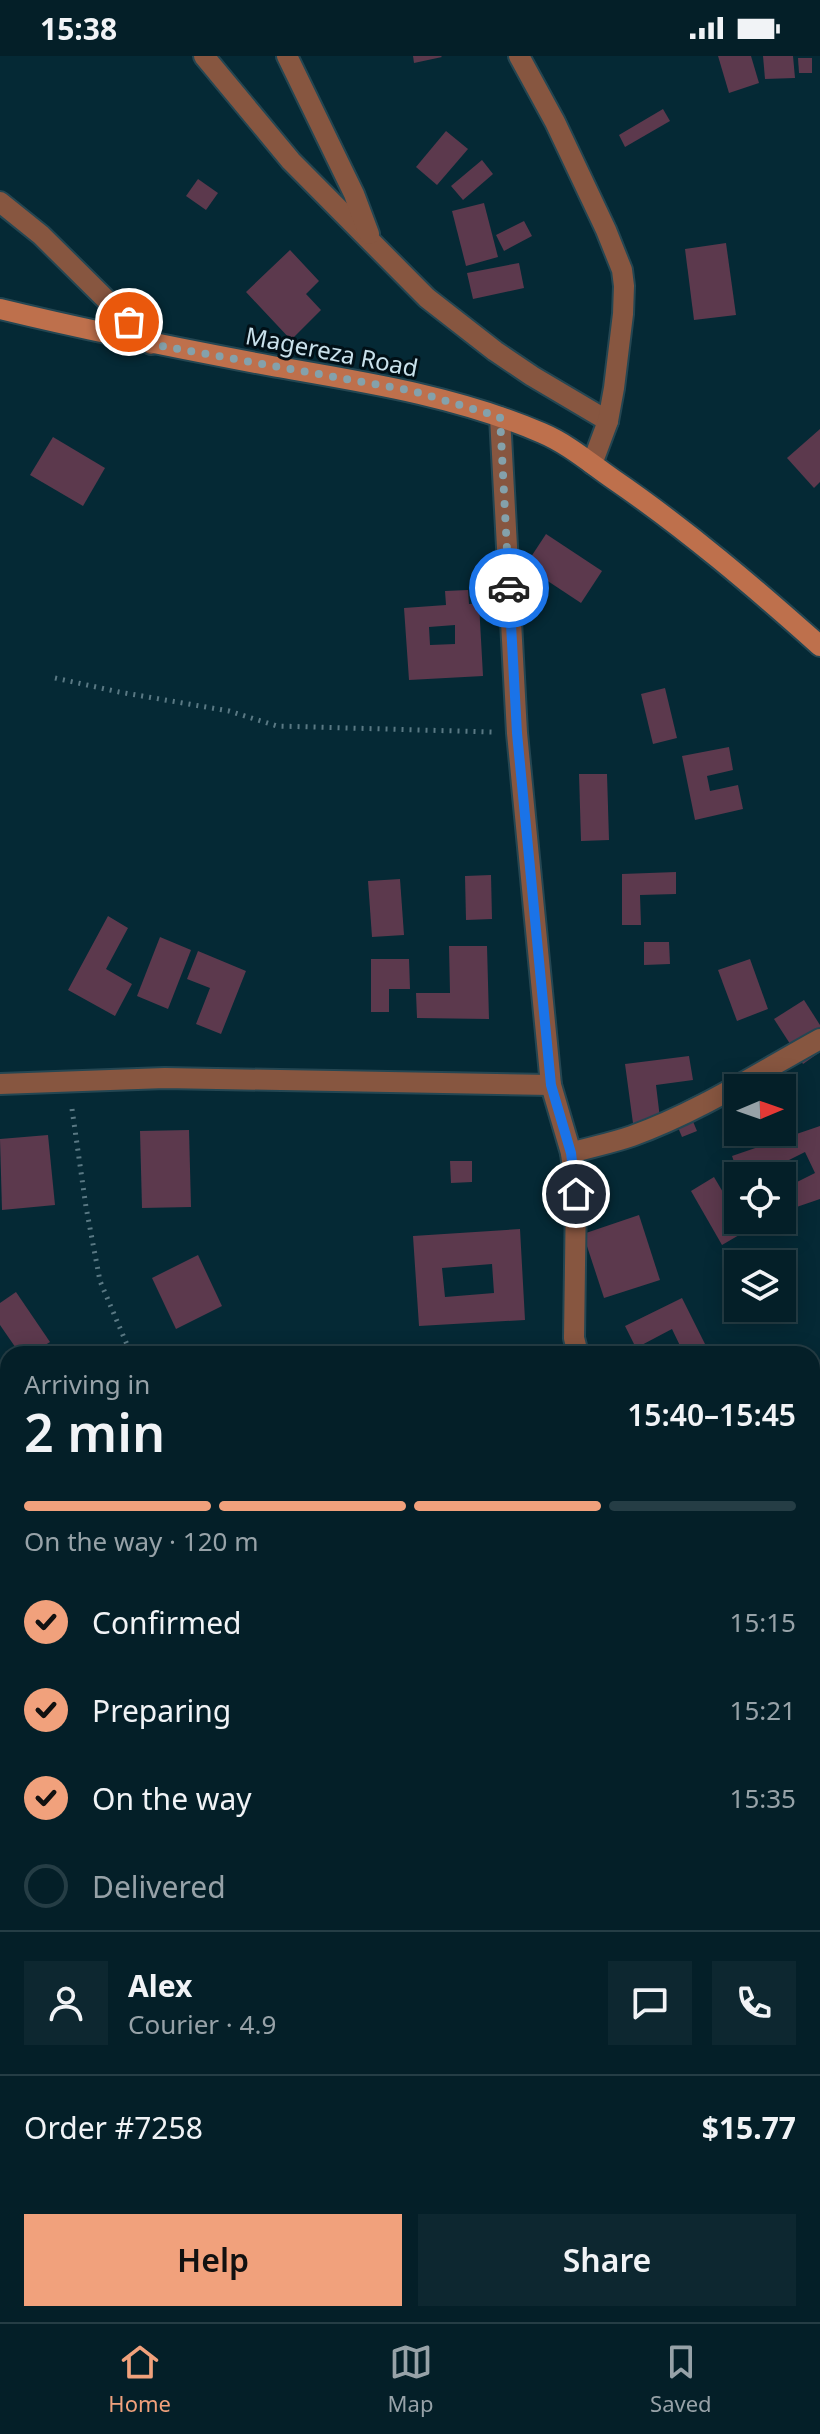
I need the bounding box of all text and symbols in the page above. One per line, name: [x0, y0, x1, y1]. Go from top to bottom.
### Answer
text: 15:38: [40, 8, 117, 49]
pin: [95, 288, 163, 356]
icon: bag: [107, 300, 151, 344]
street label: Magereza Road: [243, 318, 421, 384]
courier: [469, 548, 549, 628]
icon: car: [487, 566, 531, 610]
north arrow: [724, 1074, 796, 1146]
map controls: [724, 1074, 796, 1322]
pin: [542, 1160, 610, 1228]
button: locate: [724, 1162, 796, 1234]
icon: home: [554, 1172, 598, 1216]
button: layers: [724, 1250, 796, 1322]
text: Arriving in: [24, 1366, 150, 1402]
text: 15:40–15:45: [627, 1394, 796, 1435]
text: 2 min: [24, 1396, 165, 1467]
text: On the way · 120 m: [24, 1523, 258, 1559]
icon: check: [24, 1600, 68, 1644]
text: Confirmed: [92, 1602, 242, 1643]
text: 15:15: [730, 1604, 796, 1640]
icon: check: [24, 1688, 68, 1732]
text: Preparing: [92, 1690, 231, 1731]
text: 15:21: [730, 1692, 796, 1728]
icon: check: [24, 1776, 68, 1820]
text: On the way: [92, 1778, 252, 1819]
text: 15:35: [730, 1780, 796, 1816]
text: Delivered: [92, 1866, 226, 1907]
button: person: [24, 1961, 108, 2045]
button: chat: [608, 1961, 692, 2045]
button: phone: [712, 1961, 796, 2045]
text: Alex: [128, 1965, 192, 2006]
text: Courier · 4.9: [128, 2006, 276, 2042]
text: Order #7258: [24, 2107, 203, 2148]
text: $15.77: [702, 2107, 796, 2148]
button: Help: [24, 2214, 402, 2306]
button: Share: [418, 2214, 796, 2306]
tab: Home: [108, 2340, 171, 2418]
tab: Map: [388, 2340, 433, 2418]
tab: Saved: [650, 2340, 712, 2418]

